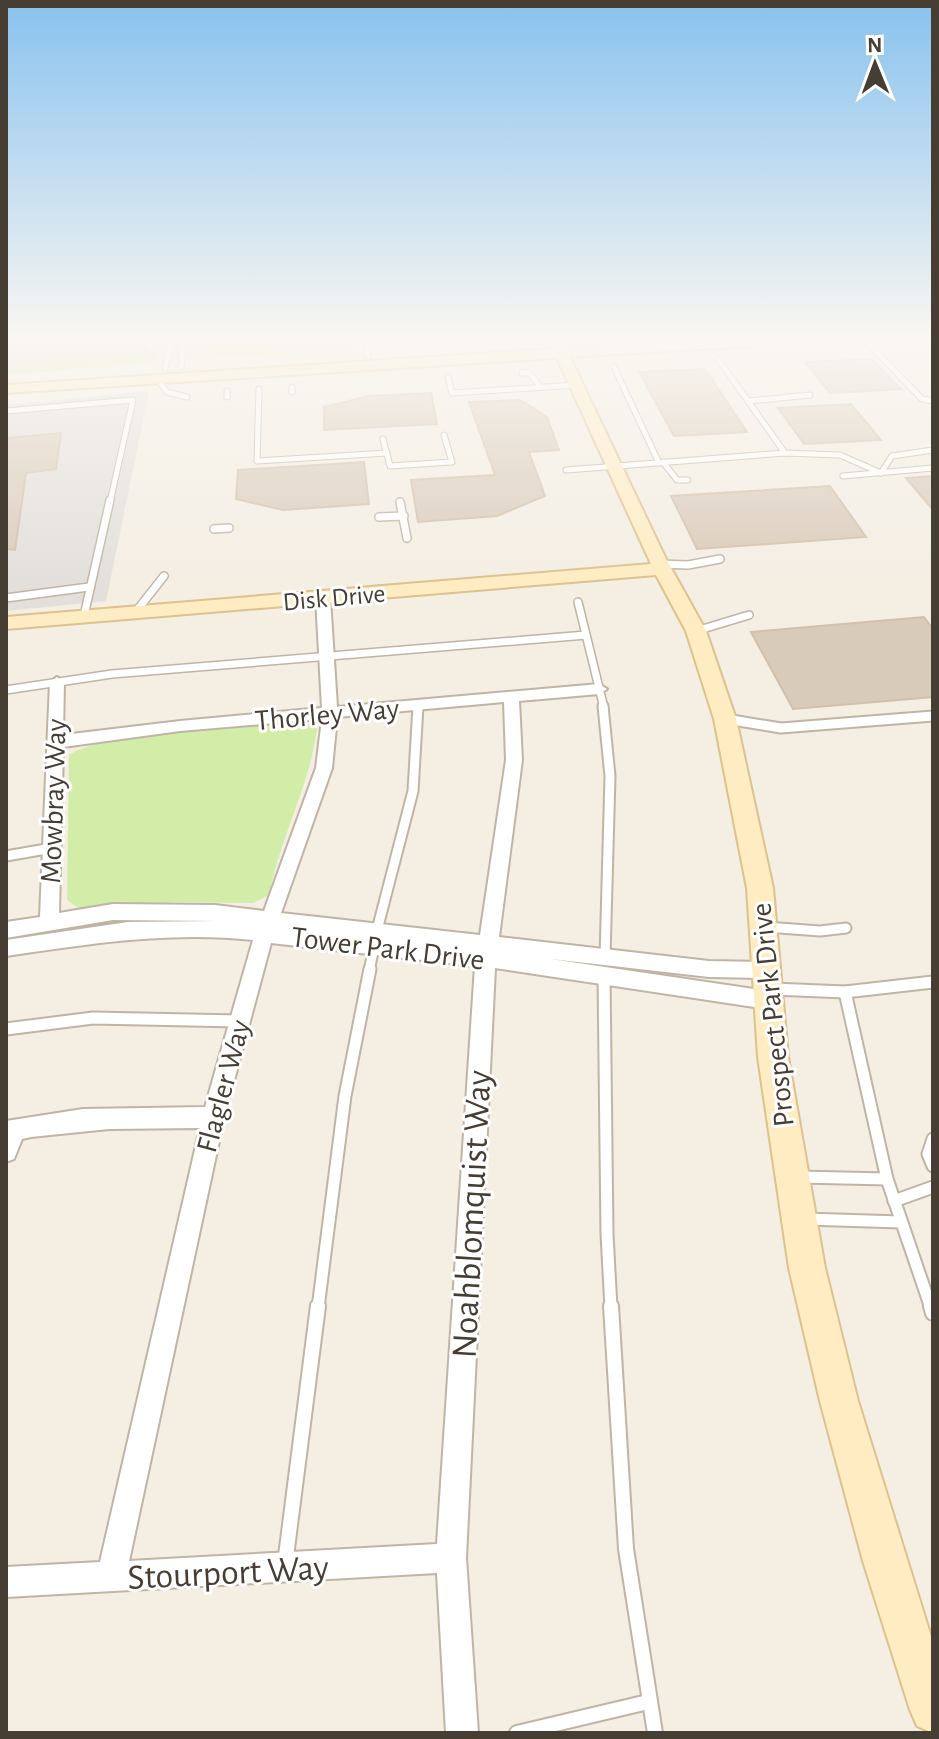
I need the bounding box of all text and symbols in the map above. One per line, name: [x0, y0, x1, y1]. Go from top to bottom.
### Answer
north arrow: [835, 24, 915, 104]
text: N: [867, 34, 883, 56]
street label: Disk Drive: [282, 581, 386, 615]
street label: Thorley Way: [254, 694, 401, 736]
street label: Mowbray Way: [36, 718, 72, 884]
street label: Prospect Park Drive: [746, 901, 800, 1128]
street label: Tower Park Drive: [290, 922, 486, 976]
street label: Flagler Way: [192, 1016, 256, 1156]
street label: Noahblomquist Way: [446, 1069, 498, 1359]
street label: Stourport Way: [126, 1550, 330, 1596]

